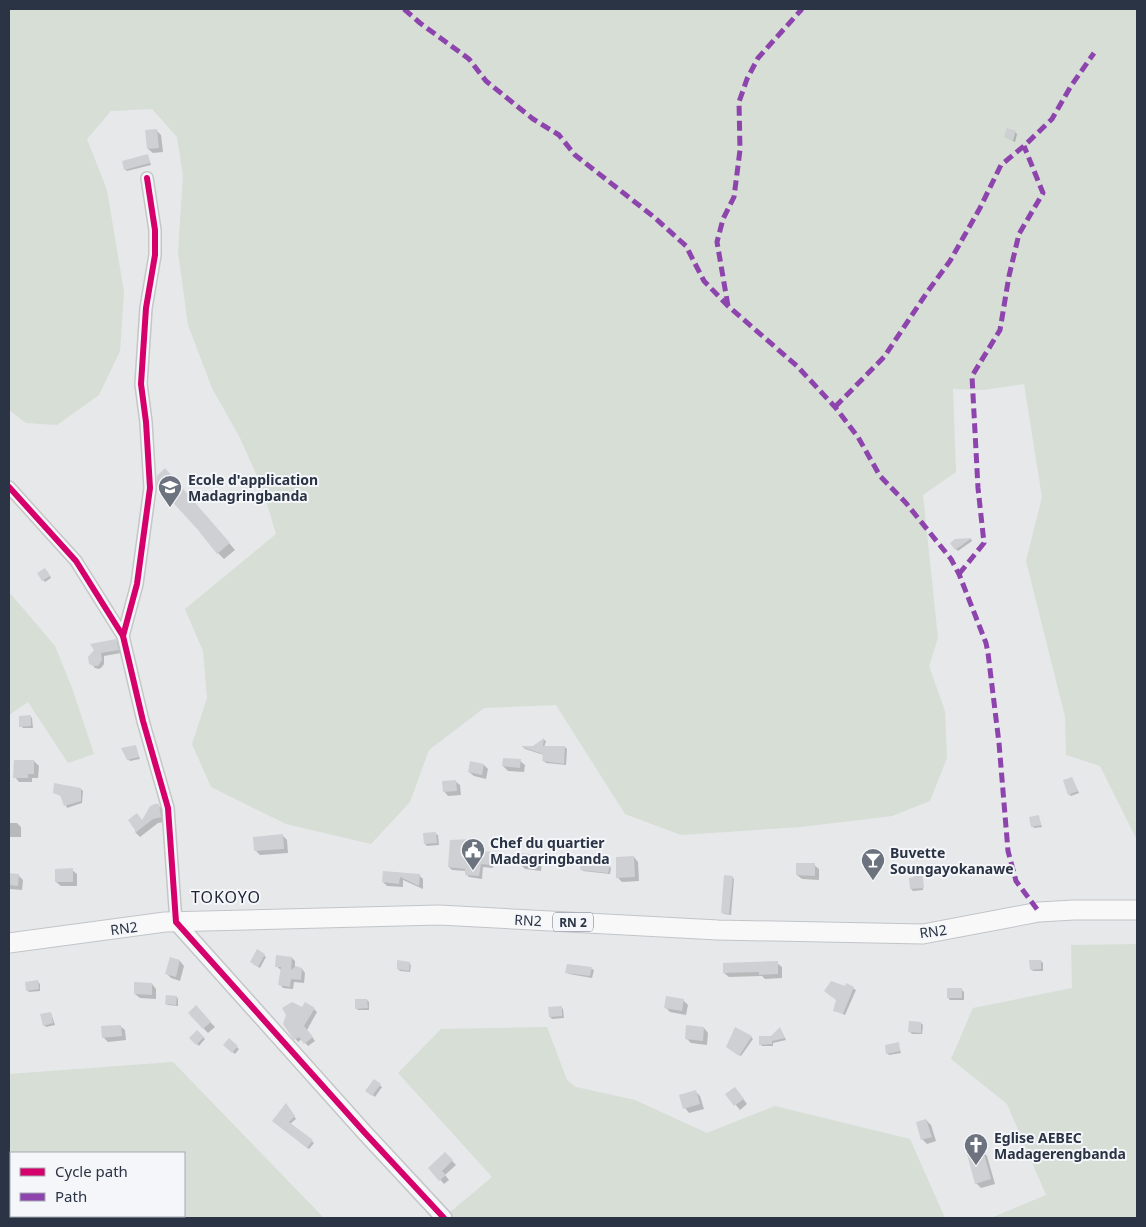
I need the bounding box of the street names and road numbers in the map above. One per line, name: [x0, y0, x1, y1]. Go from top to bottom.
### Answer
street label: RN2: [514, 910, 542, 930]
road number: RN 2: [553, 912, 593, 932]
street label: RN2: [109, 917, 139, 939]
street label: RN2: [918, 920, 948, 942]

